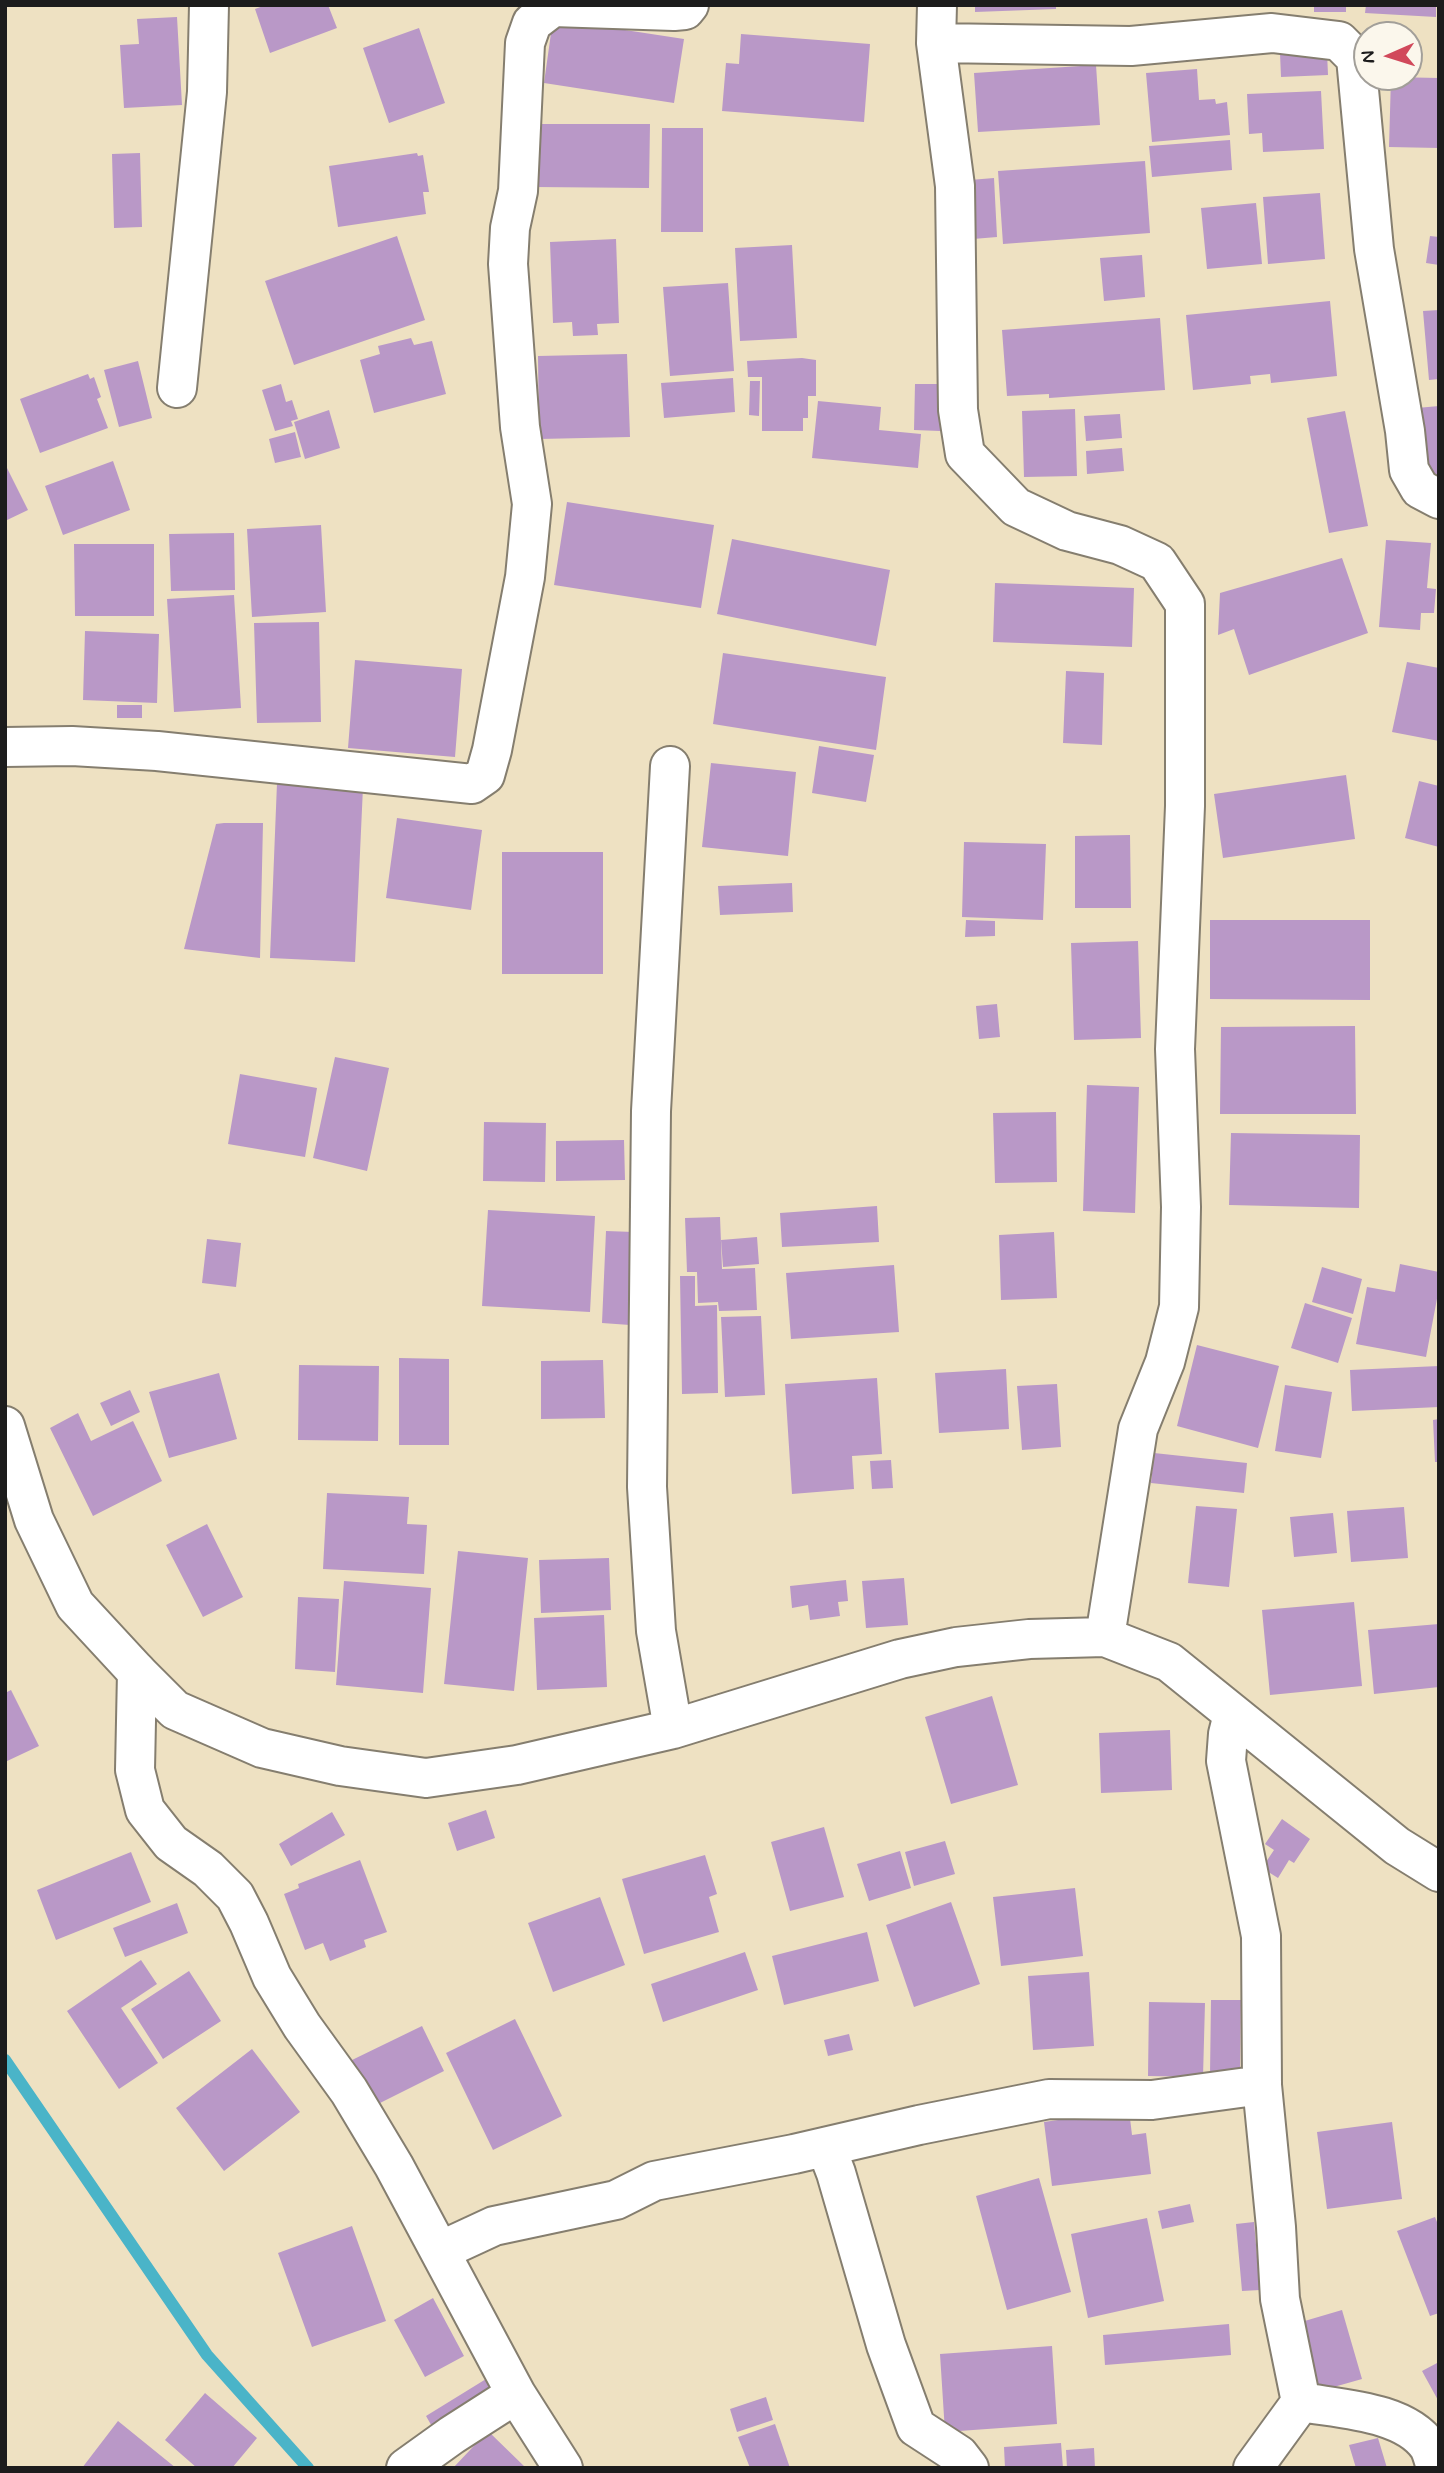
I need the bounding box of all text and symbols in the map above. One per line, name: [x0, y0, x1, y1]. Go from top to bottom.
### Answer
north arrow: [1353, 21, 1423, 91]
text: N: [1356, 50, 1381, 64]

